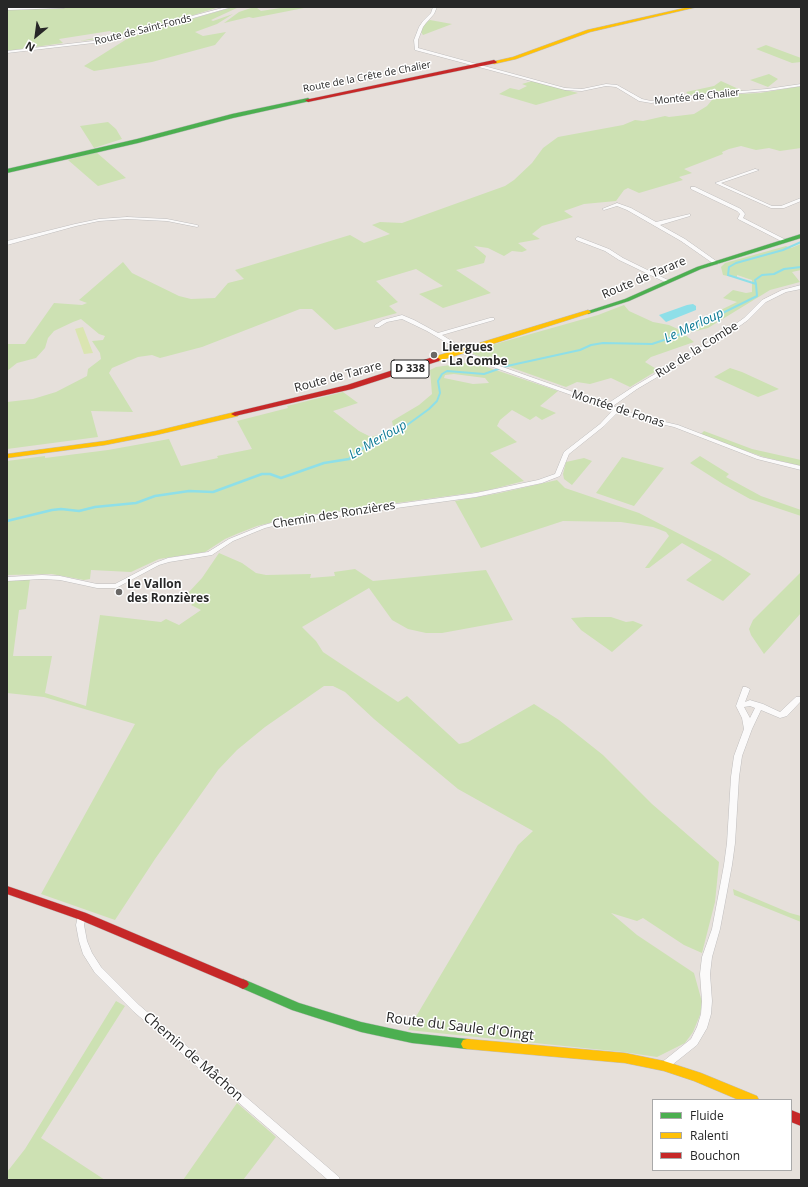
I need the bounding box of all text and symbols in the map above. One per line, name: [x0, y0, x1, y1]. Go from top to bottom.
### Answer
street label: Route de Saint-Fonds: [93, 12, 193, 48]
north arrow: [16, 16, 56, 56]
text: N: [22, 38, 37, 56]
street label: Route de la Crête de Chalier: [302, 59, 432, 95]
street label: Montée de Chalier: [654, 87, 740, 107]
street label: Route de Tarare: [600, 254, 688, 302]
water label: Le Merloup: [662, 305, 726, 347]
street label: Rue de la Combe: [653, 319, 741, 381]
place label: Liergues - La Combe: [442, 341, 508, 369]
marker: Liergues - La Combe: [429, 350, 439, 360]
street label: Route de Tarare: [293, 358, 383, 396]
road number: D 338: [391, 360, 429, 378]
street label: Montée de Fonas: [570, 387, 666, 431]
water label: Le Merloup: [346, 417, 410, 463]
street label: Chemin des Ronzières: [272, 498, 396, 532]
place label: Le Vallon des Ronzières: [127, 578, 209, 606]
marker: Le Vallon des Ronzières: [114, 587, 124, 597]
street label: Chemin de Mâchon: [140, 1009, 246, 1105]
street label: Route du Saule d'Oingt: [385, 1010, 535, 1044]
legend: [652, 1099, 792, 1171]
text: Fluide: [690, 1107, 724, 1124]
text: Ralenti: [690, 1127, 729, 1144]
text: Bouchon: [690, 1147, 740, 1164]

